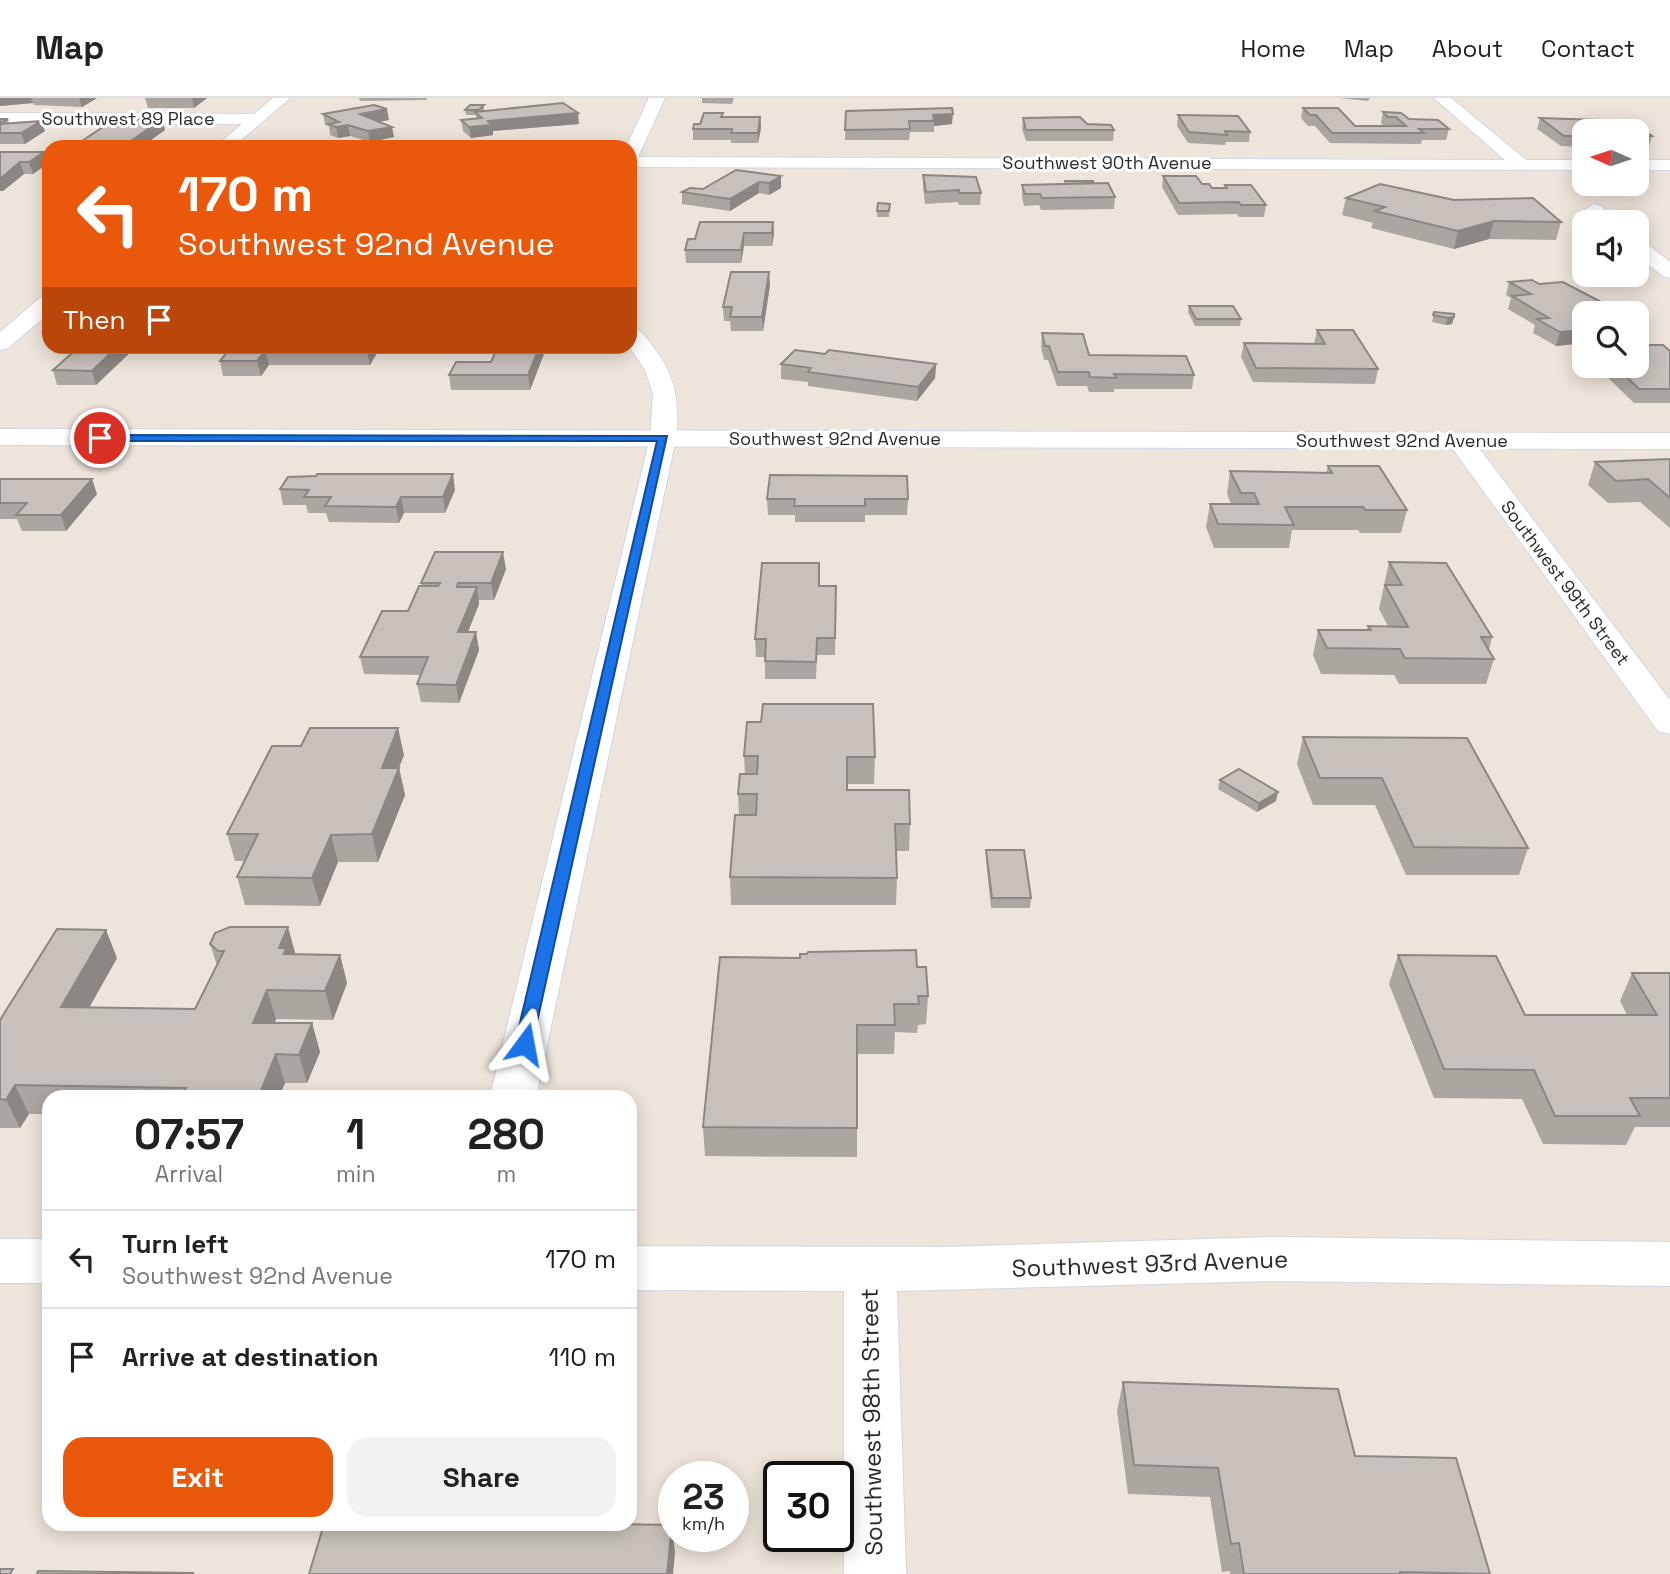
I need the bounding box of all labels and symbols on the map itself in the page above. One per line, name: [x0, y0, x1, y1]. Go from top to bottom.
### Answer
street label: Southwest 89 Place: [41, 107, 215, 130]
north arrow: [1572, 119, 1648, 196]
street label: Southwest 90th Avenue: [1002, 151, 1212, 174]
pin: [70, 408, 130, 468]
street label: Southwest 92nd Avenue: [729, 427, 941, 450]
street label: Southwest 92nd Avenue: [1296, 429, 1508, 452]
street label: Southwest 99th Street: [1496, 496, 1635, 670]
position arrow: [488, 1007, 562, 1081]
street label: Southwest 93rd Avenue: [1011, 1243, 1289, 1284]
street label: Southwest 98th Street: [854, 1288, 889, 1556]
speed limit sign: 30: [763, 1461, 854, 1552]

